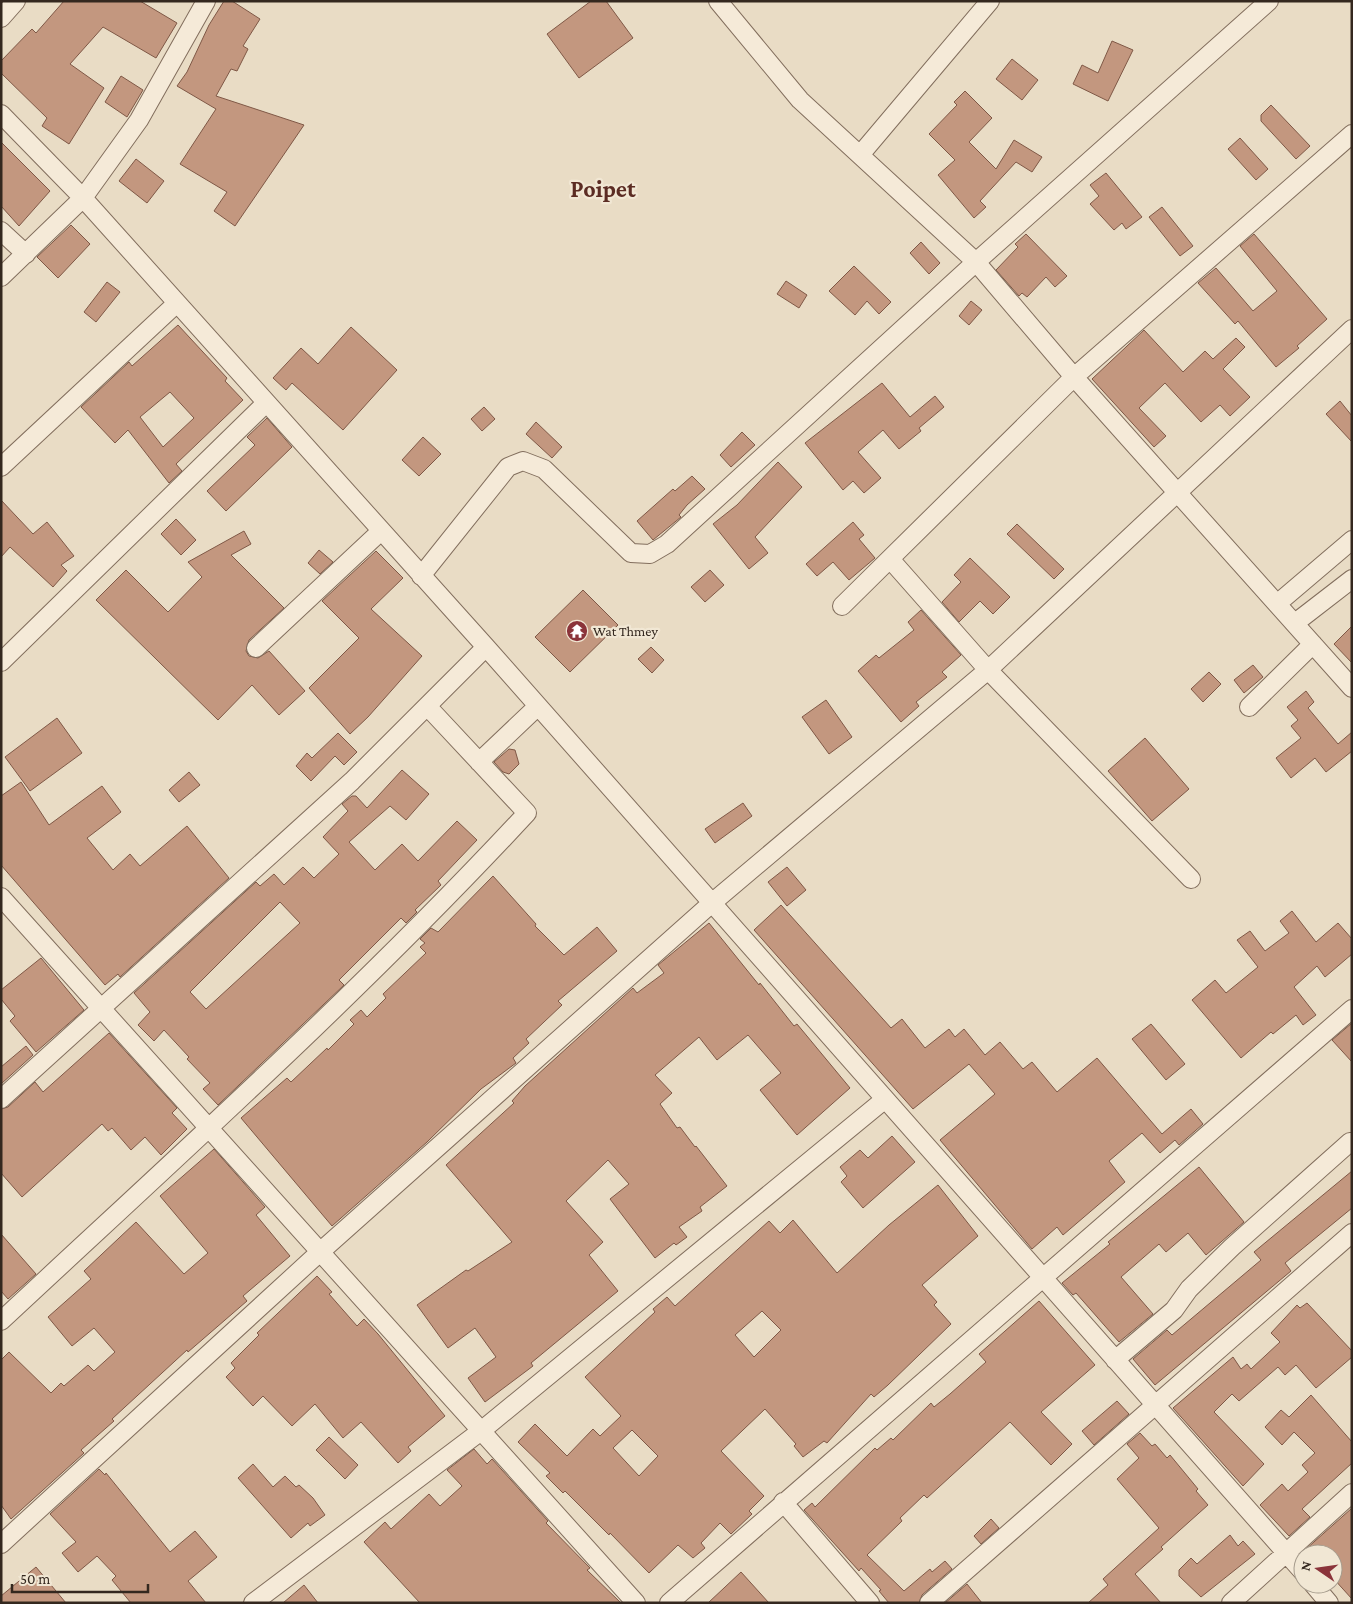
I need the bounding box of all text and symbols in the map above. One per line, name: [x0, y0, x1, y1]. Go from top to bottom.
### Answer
district label: Poipet: [570, 175, 636, 202]
temple icon: Wat Thmey: [565, 619, 589, 643]
place label: Wat Thmey: [593, 623, 658, 639]
north arrow: [1293, 1544, 1343, 1594]
text: N: [1296, 1559, 1314, 1573]
scale bar: [12, 1562, 149, 1594]
text: 50 m: [20, 1571, 50, 1587]

